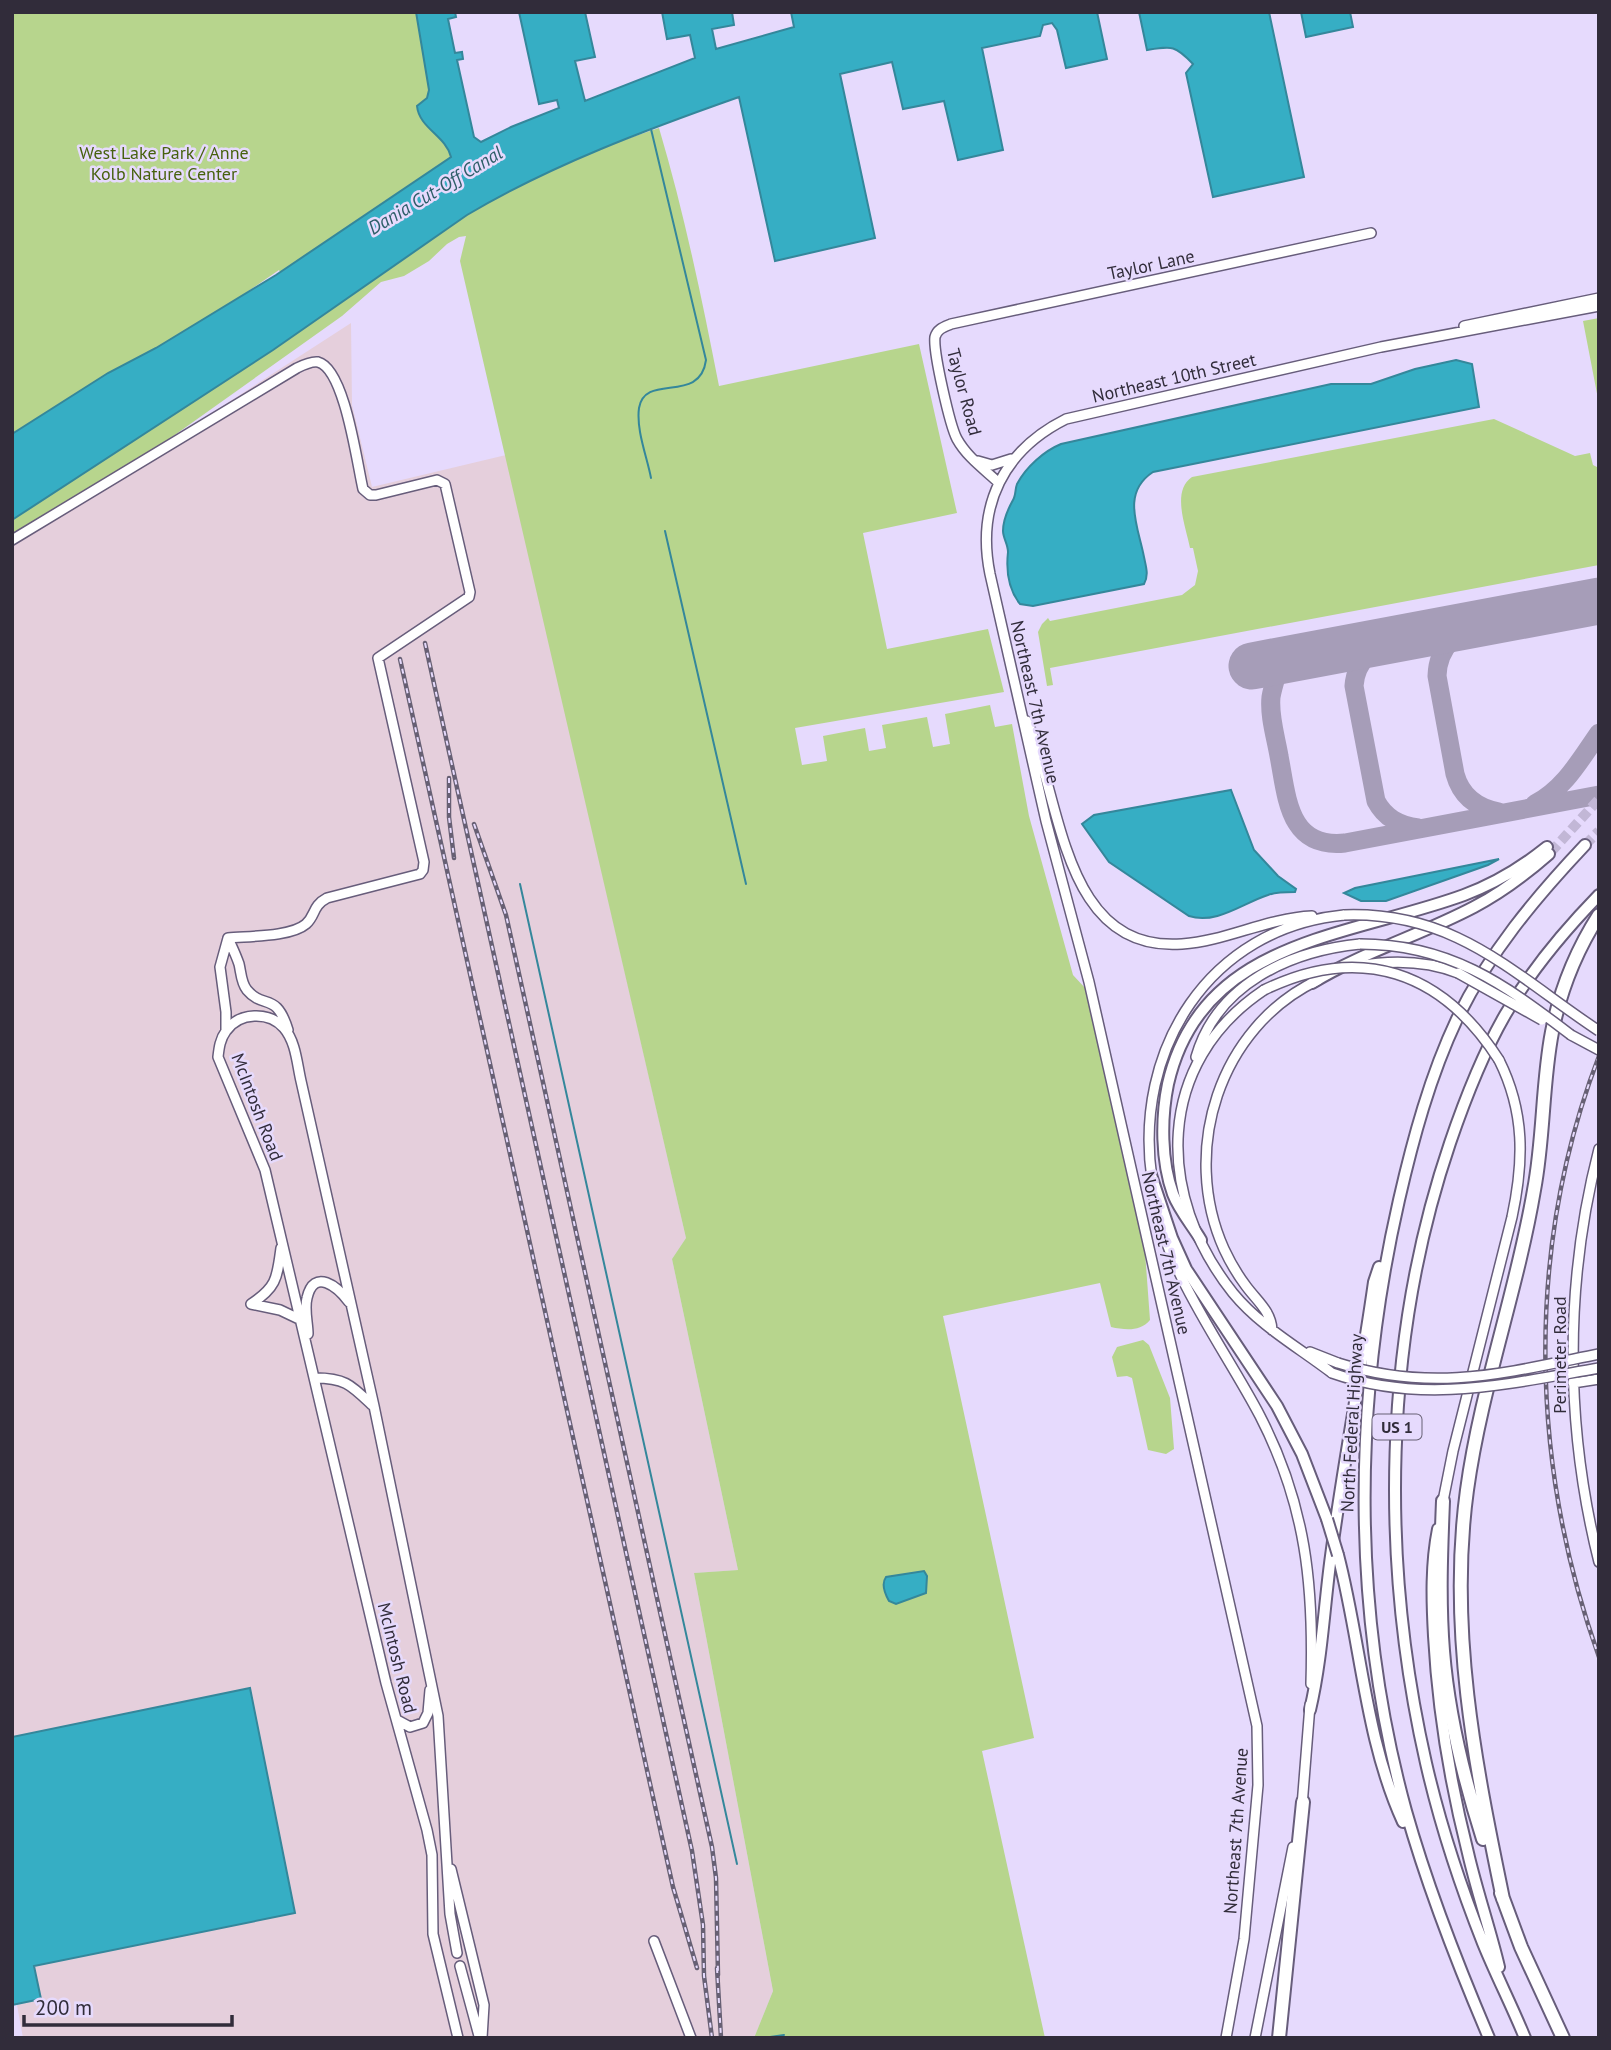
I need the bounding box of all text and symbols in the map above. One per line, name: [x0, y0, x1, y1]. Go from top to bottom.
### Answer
water label: Dania Cut-Off Canal: [363, 140, 507, 240]
park label: West Lake Park / Anne Kolb Nature Center: [79, 141, 249, 185]
street label: Taylor Lane: [1105, 244, 1196, 285]
street label: Taylor Road: [942, 346, 987, 438]
street label: Northeast 10th Street: [1090, 347, 1258, 408]
street label: Northeast 7th Avenue: [1006, 618, 1065, 786]
street label: McIntosh Road: [226, 1050, 289, 1164]
street label: Northeast 7th Avenue: [1137, 1169, 1196, 1337]
street label: Perimeter Road: [1548, 1296, 1571, 1414]
street label: North Federal Highway: [1335, 1333, 1368, 1513]
road number: US 1: [1372, 1414, 1422, 1440]
street label: McIntosh Road: [373, 1600, 422, 1716]
street label: Northeast 7th Avenue: [1218, 1747, 1253, 1915]
scale bar: [24, 1983, 233, 2027]
text: 200 m: [35, 1994, 92, 2021]

